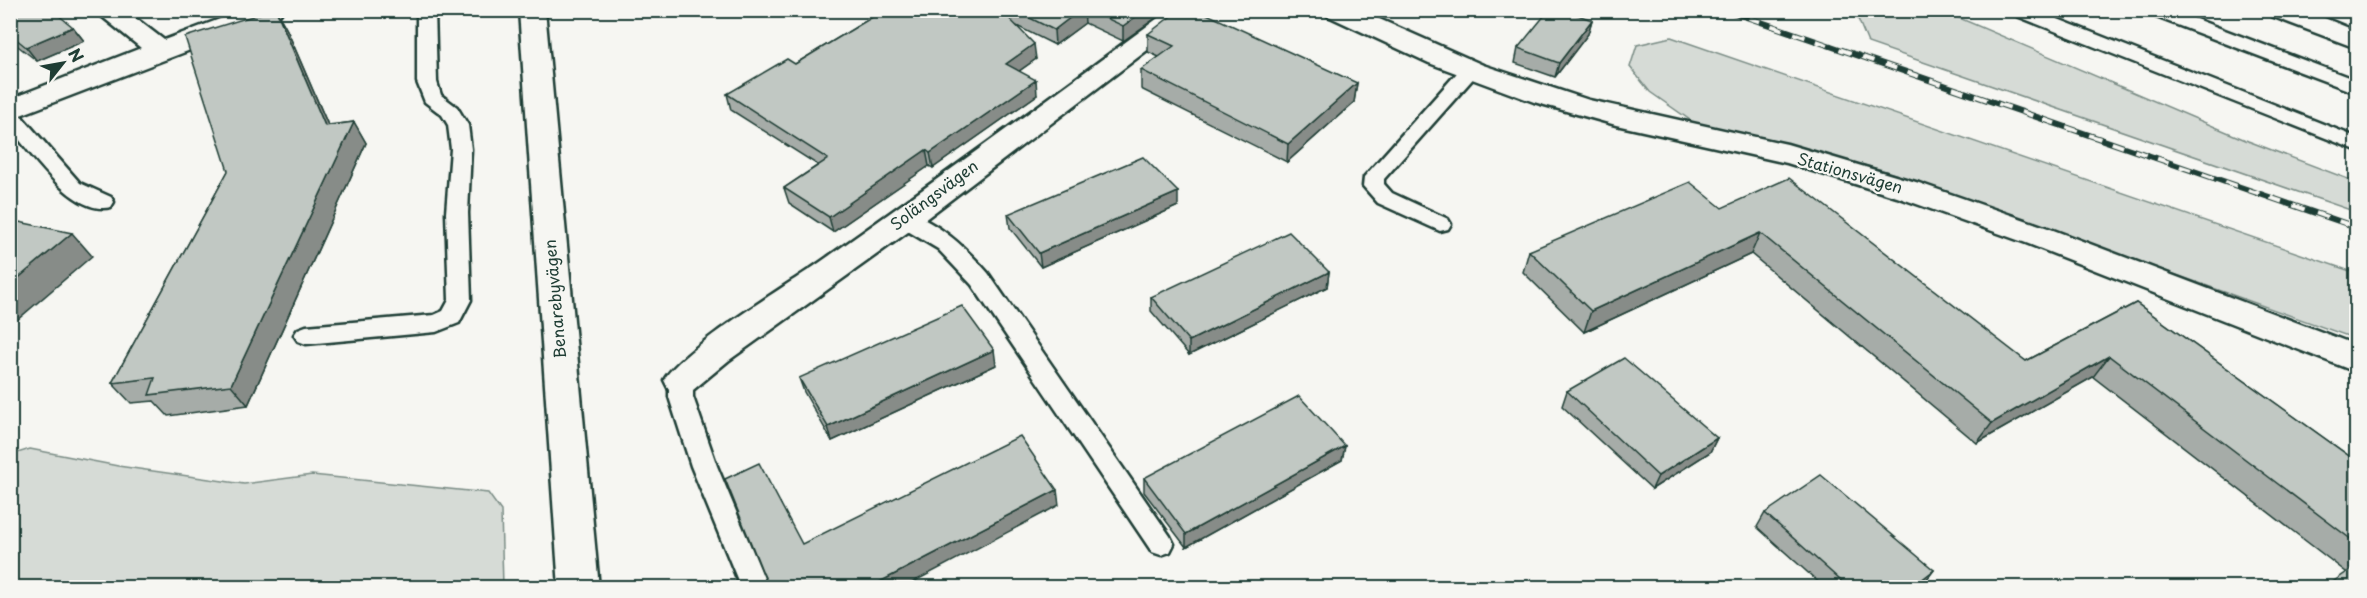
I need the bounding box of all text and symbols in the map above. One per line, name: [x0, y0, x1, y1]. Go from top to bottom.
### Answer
north arrow: [33, 33, 93, 93]
text: N: [63, 43, 90, 66]
street label: Stationsvägen: [1795, 146, 1906, 199]
street label: Solängsvägen: [884, 153, 982, 235]
street label: Benarebyvägen: [537, 239, 571, 360]

